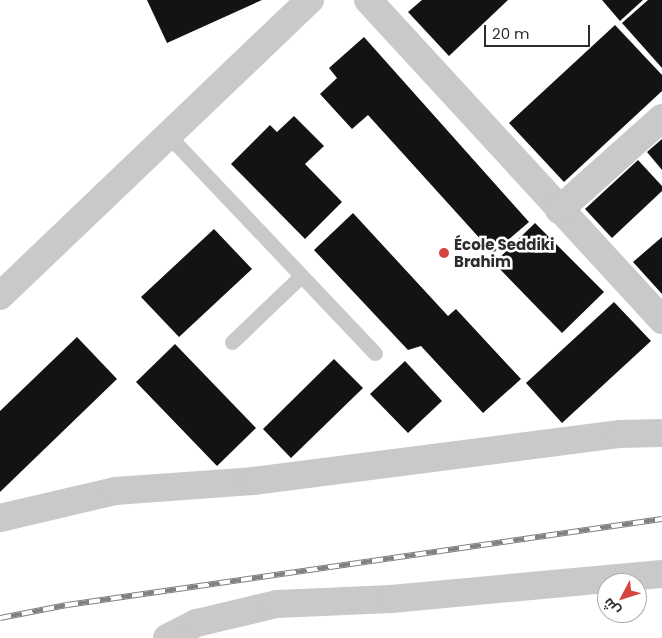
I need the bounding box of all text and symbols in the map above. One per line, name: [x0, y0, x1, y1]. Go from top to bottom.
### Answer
scale bar: [487, 15, 593, 47]
text: 20 m: [492, 23, 530, 44]
place label: École Seddiki Brahim: [454, 235, 555, 270]
marker: École Seddiki Brahim: [438, 247, 450, 259]
north arrow: [597, 573, 647, 623]
text: ش: [598, 594, 625, 620]

